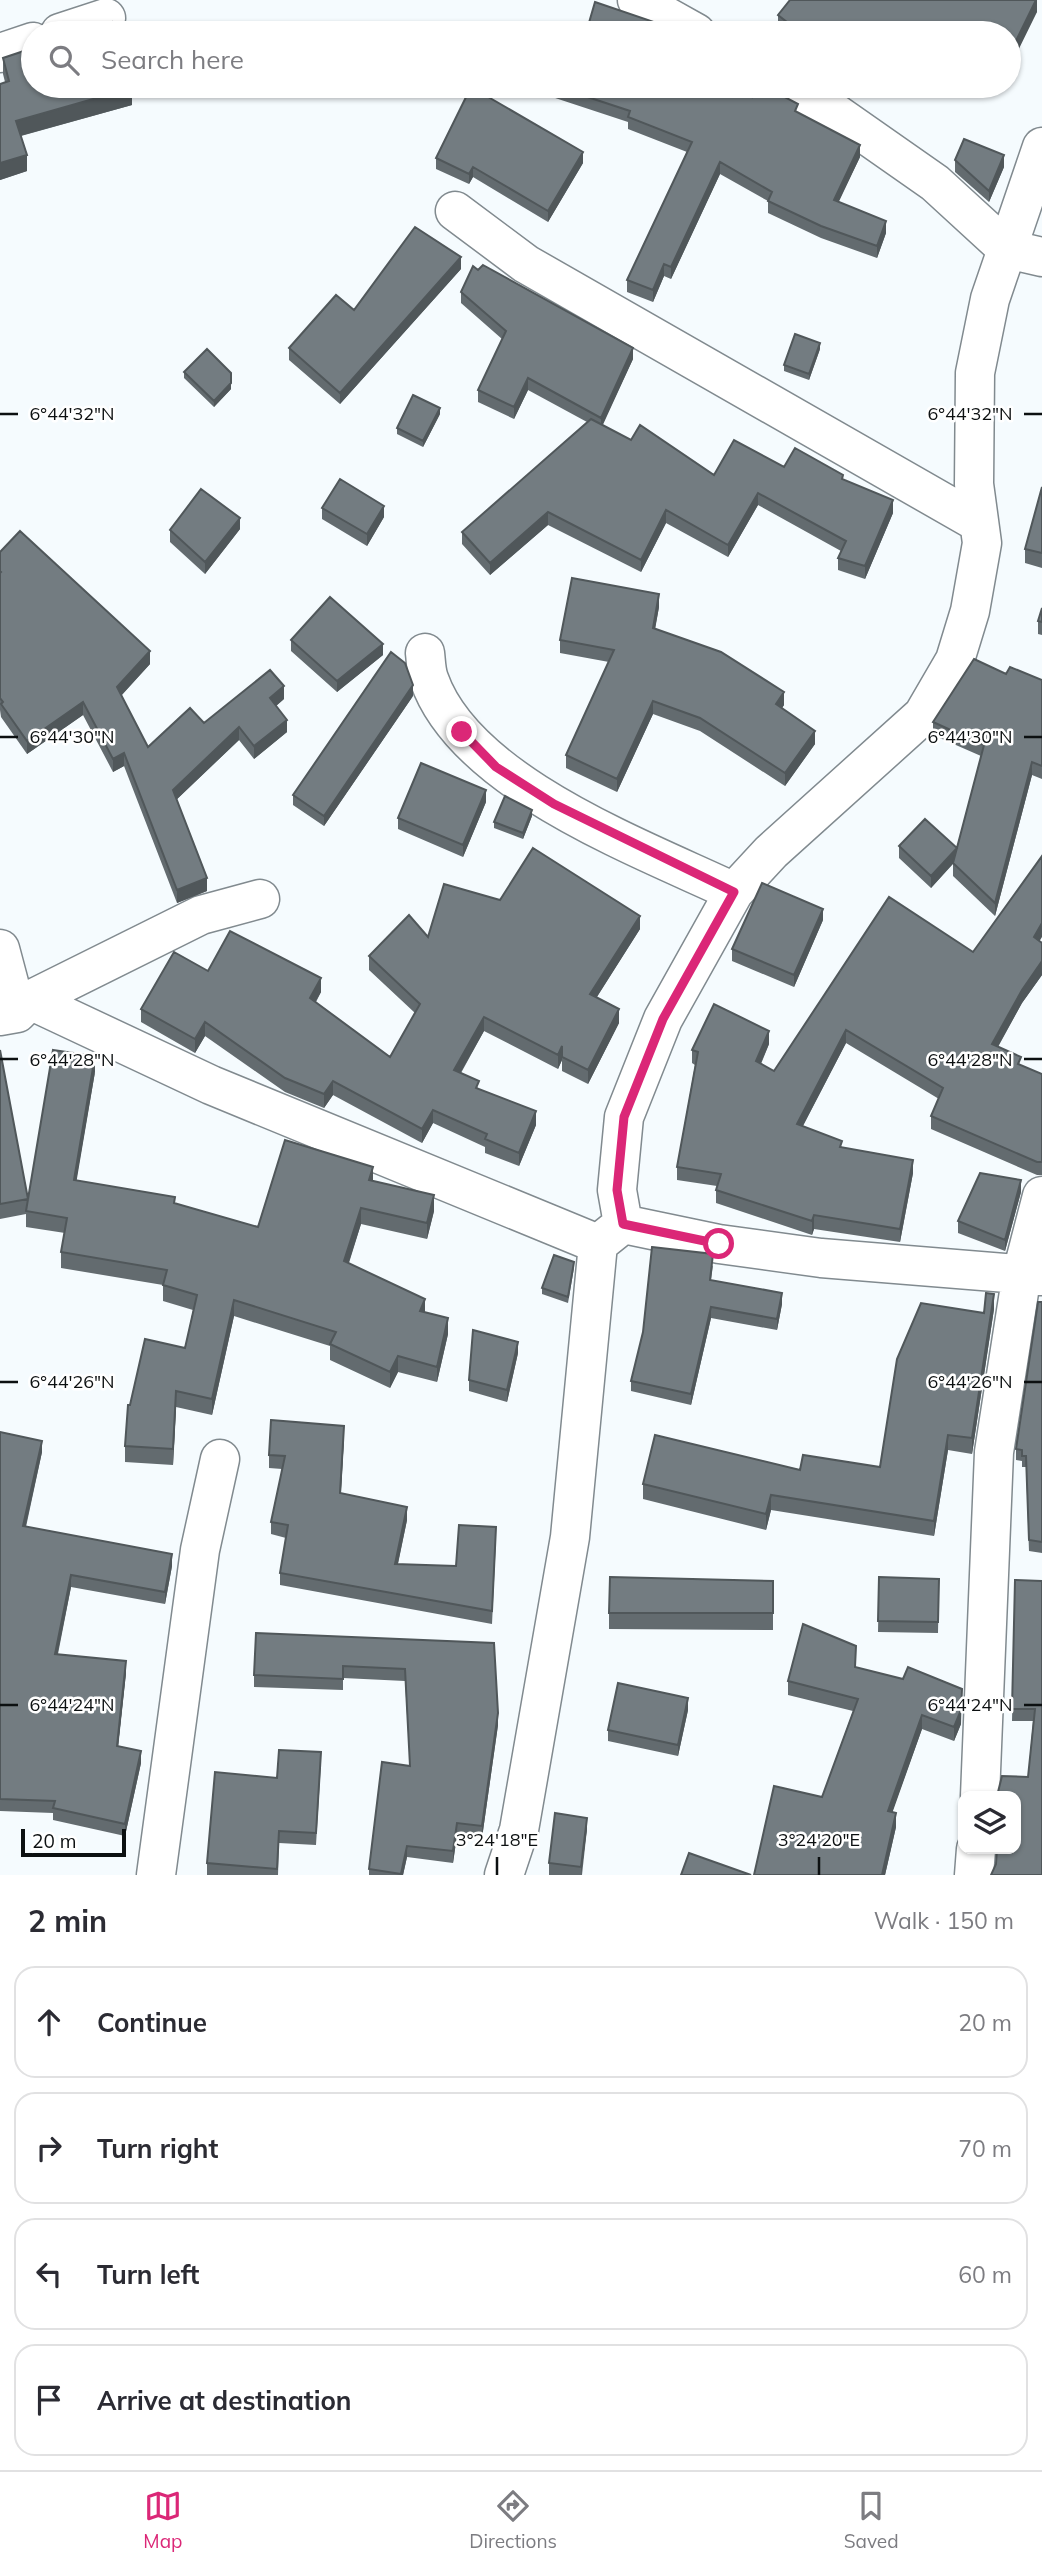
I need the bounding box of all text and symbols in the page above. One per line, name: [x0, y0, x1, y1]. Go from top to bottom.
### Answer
search box: [21, 21, 1021, 98]
icon: search: [45, 41, 83, 79]
text: Search here: [101, 43, 244, 76]
text: 6°44'32"N: [29, 402, 115, 425]
text: 6°44'32"N: [927, 402, 1013, 425]
route end: [446, 716, 477, 747]
text: 6°44'30"N: [29, 725, 115, 748]
text: 6°44'30"N: [927, 725, 1013, 748]
text: 6°44'28"N: [29, 1048, 115, 1071]
text: 6°44'28"N: [927, 1048, 1013, 1071]
route start: [703, 1228, 734, 1259]
text: 6°44'26"N: [29, 1370, 115, 1393]
text: 6°44'26"N: [927, 1370, 1013, 1393]
text: 6°44'24"N: [29, 1693, 115, 1716]
text: 6°44'24"N: [927, 1693, 1013, 1716]
map controls: [958, 1791, 1021, 1854]
button: layers: [958, 1791, 1021, 1854]
scale bar: [21, 1826, 126, 1858]
text: 3°24'18"E: [456, 1828, 538, 1851]
text: 3°24'20"E: [778, 1828, 860, 1851]
text: 20 m: [32, 1829, 76, 1853]
text: 2 min: [28, 1902, 107, 1940]
text: Walk · 150 m: [874, 1906, 1014, 1935]
icon: ahead: [30, 2003, 68, 2041]
text: Continue: [97, 2006, 207, 2039]
text: 20 m: [958, 2008, 1012, 2037]
icon: right: [30, 2129, 68, 2167]
text: Turn right: [97, 2132, 218, 2165]
text: 70 m: [958, 2134, 1012, 2163]
icon: left: [30, 2255, 68, 2293]
text: Turn left: [97, 2258, 199, 2291]
text: 60 m: [958, 2260, 1012, 2289]
icon: arrive: [30, 2381, 68, 2419]
text: Arrive at destination: [97, 2384, 352, 2417]
tab: Map: [143, 2487, 182, 2553]
tab: Directions: [469, 2487, 557, 2553]
tab: Saved: [844, 2487, 899, 2553]

